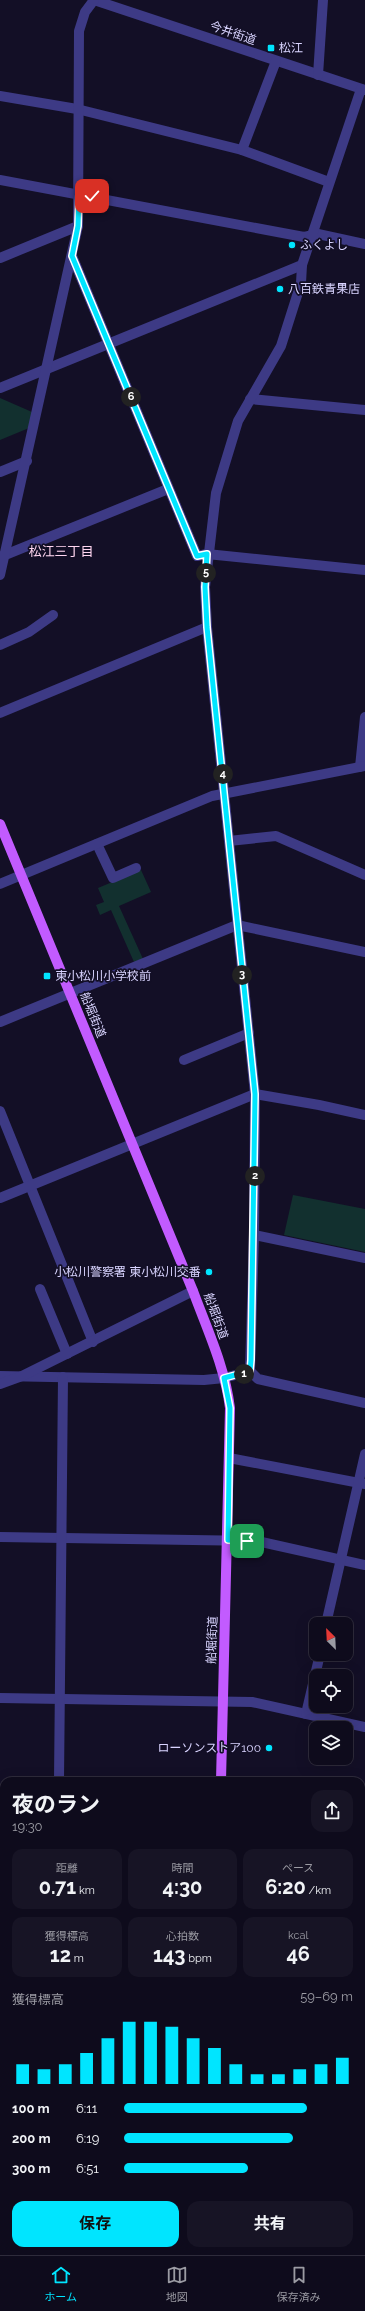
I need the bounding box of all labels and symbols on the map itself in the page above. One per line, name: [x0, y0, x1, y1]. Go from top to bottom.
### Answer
street label: 今井街道: [208, 19, 258, 47]
place label: 松江: [279, 41, 303, 55]
marker: 松江: [266, 43, 276, 53]
pin: [75, 179, 109, 213]
place label: ふくよし: [300, 238, 348, 252]
marker: ふくよし: [287, 240, 297, 250]
place label: 八百鉄青果店: [288, 282, 360, 296]
marker: 八百鉄青果店: [275, 284, 285, 294]
pin: 6: [121, 387, 141, 407]
district label: 松江三丁目: [28, 544, 94, 559]
pin: 5: [196, 563, 216, 583]
pin: 4: [213, 764, 233, 784]
pin: 3: [232, 965, 252, 985]
place label: 東小松川小学校前: [55, 969, 151, 983]
marker: 東小松川小学校前: [42, 971, 52, 981]
street label: 船堀街道: [78, 990, 108, 1040]
pin: 2: [245, 1166, 265, 1186]
place label: 小松川警察署 東小松川交番: [54, 1265, 201, 1279]
marker: 小松川警察署 東小松川交番: [204, 1267, 214, 1277]
street label: 船堀街道: [201, 1291, 231, 1341]
pin: 1: [234, 1364, 254, 1384]
pin: [230, 1524, 264, 1558]
street label: 船堀街道: [204, 1616, 220, 1664]
north arrow: [309, 1617, 353, 1661]
place label: ローソンストア100: [157, 1741, 261, 1755]
marker: ローソンストア100: [264, 1743, 274, 1753]

